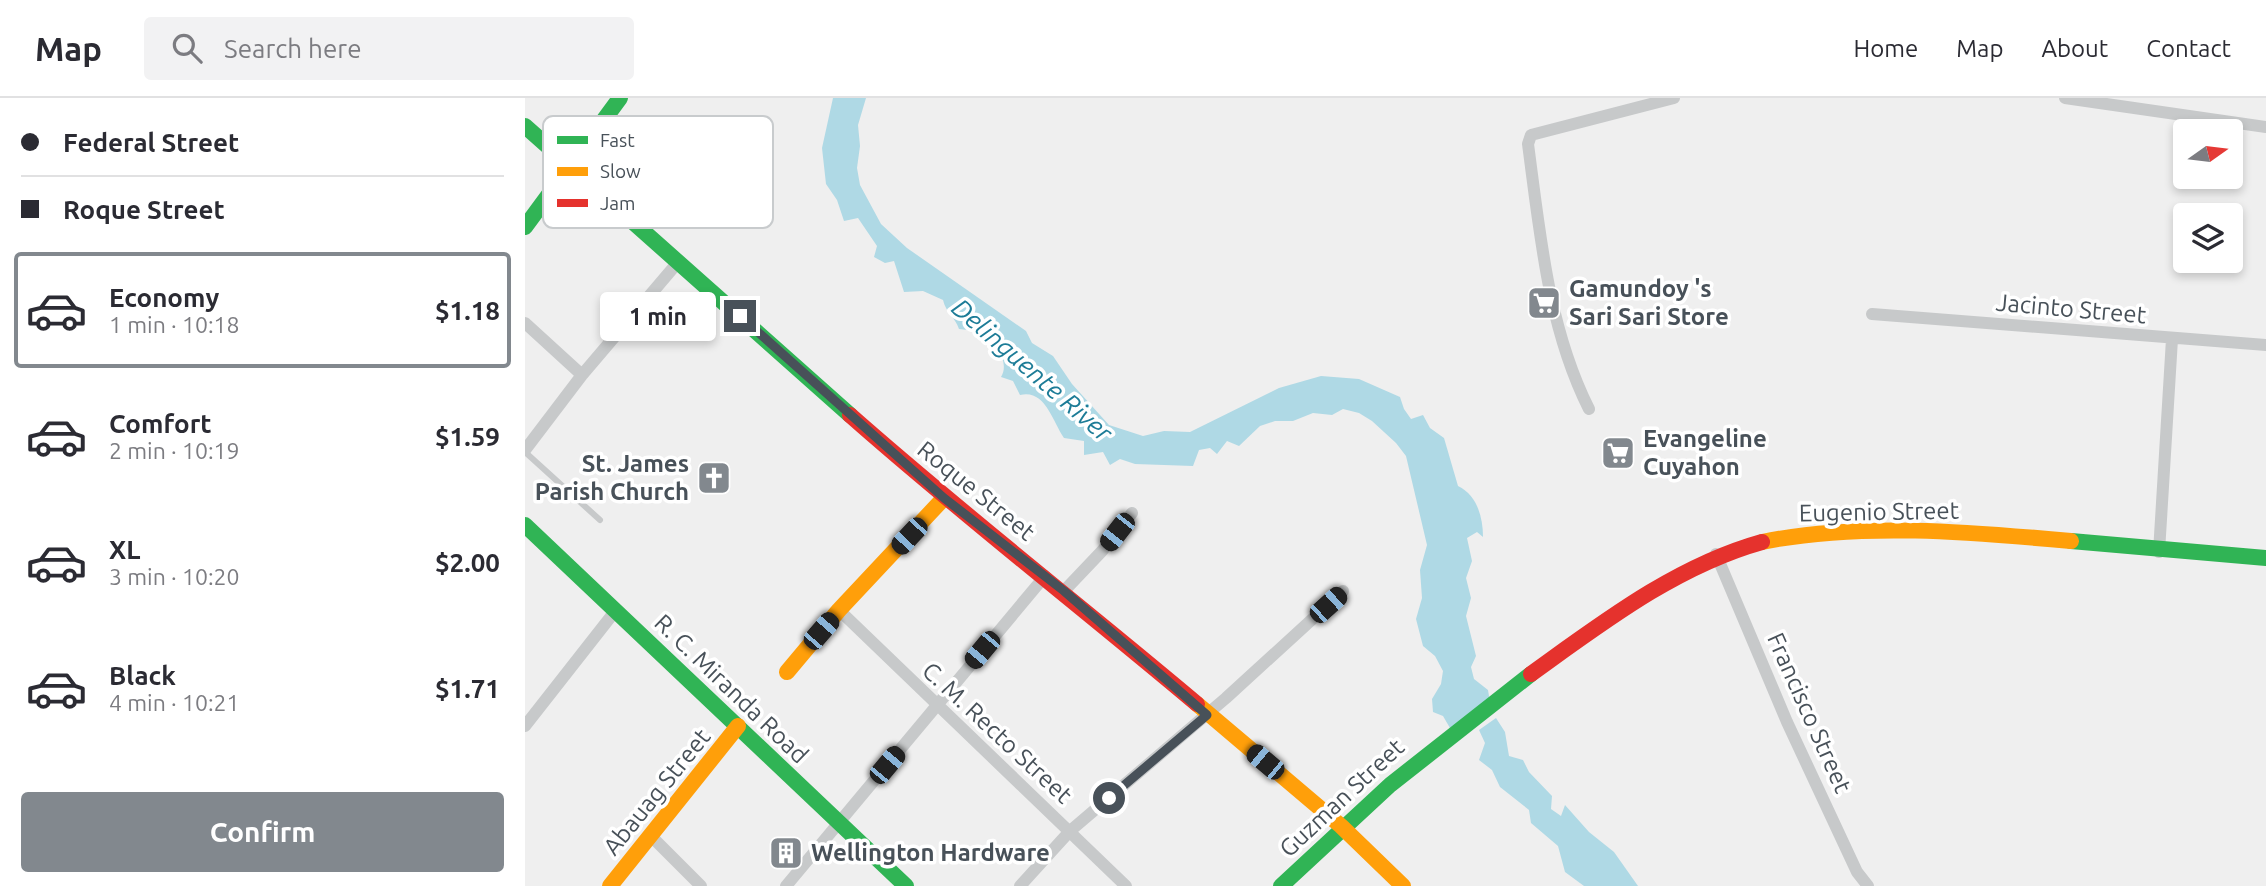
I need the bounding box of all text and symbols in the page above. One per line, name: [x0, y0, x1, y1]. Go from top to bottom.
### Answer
search box: [144, 17, 634, 80]
icon: search: [168, 29, 206, 67]
text: Map: [35, 30, 102, 67]
text: Search here: [224, 34, 362, 63]
text: Home: [1853, 35, 1918, 62]
text: Map: [1956, 35, 2003, 62]
text: About: [2041, 35, 2108, 62]
text: Contact: [2146, 35, 2231, 62]
legend: [543, 116, 773, 228]
north arrow: [2173, 119, 2243, 189]
map controls: [2173, 119, 2243, 273]
text: Federal Street: [63, 128, 239, 157]
text: Fast: [600, 129, 635, 151]
text: Slow: [600, 160, 641, 182]
text: Jam: [600, 192, 636, 214]
text: Roque Street: [63, 195, 225, 224]
button: layers: [2173, 203, 2243, 273]
place label: Gamundoy 's Sari Sari Store: [1569, 275, 1729, 330]
icon: car: [25, 279, 88, 342]
text: Economy: [109, 283, 219, 312]
supermarket icon: Gamundoy 's Sari Sari Store: [1525, 284, 1563, 322]
street label: Jacinto Street: [1995, 288, 2148, 329]
callout: 1 min: [600, 292, 715, 340]
water label: Delinguente River: [946, 292, 1119, 448]
text: $1.18: [435, 296, 500, 325]
route end: [724, 300, 756, 332]
text: 1 min: [629, 304, 687, 329]
text: 1 min · 10:18: [109, 312, 240, 337]
icon: car: [25, 405, 88, 468]
text: Comfort: [109, 409, 212, 438]
text: $1.59: [435, 422, 500, 451]
place label: Evangeline Cuyahon: [1643, 425, 1767, 480]
supermarket icon: Evangeline Cuyahon: [1599, 434, 1637, 472]
street label: Roque Street: [912, 435, 1041, 546]
text: 2 min · 10:19: [109, 438, 240, 463]
place label: St. James Parish Church: [535, 450, 689, 505]
church icon: St. James Parish Church: [695, 459, 733, 497]
street label: Eugenio Street: [1799, 497, 1960, 526]
car: [1096, 509, 1139, 555]
car: [887, 513, 932, 559]
icon: car: [25, 531, 88, 594]
text: XL: [109, 535, 140, 564]
text: $2.00: [435, 548, 500, 577]
text: 3 min · 10:20: [109, 564, 240, 589]
car: [1306, 583, 1351, 627]
car: [800, 608, 843, 654]
street label: R. C. Miranda Road: [649, 609, 814, 769]
car: [961, 627, 1004, 673]
street label: Francisco Street: [1762, 629, 1857, 798]
icon: car: [25, 657, 88, 720]
street label: C. M. Recto Street: [917, 657, 1078, 809]
text: Black: [109, 661, 176, 690]
text: $1.71: [435, 674, 500, 703]
text: 4 min · 10:21: [109, 690, 240, 715]
street label: Abauag Street: [598, 723, 716, 860]
street label: Guzman Street: [1274, 733, 1410, 862]
car: [1243, 740, 1288, 784]
car: [866, 742, 909, 788]
route start: [1093, 782, 1125, 814]
button: Confirm: [21, 792, 504, 872]
building icon: Wellington Hardware: [767, 834, 805, 872]
place label: Wellington Hardware: [811, 839, 1050, 866]

